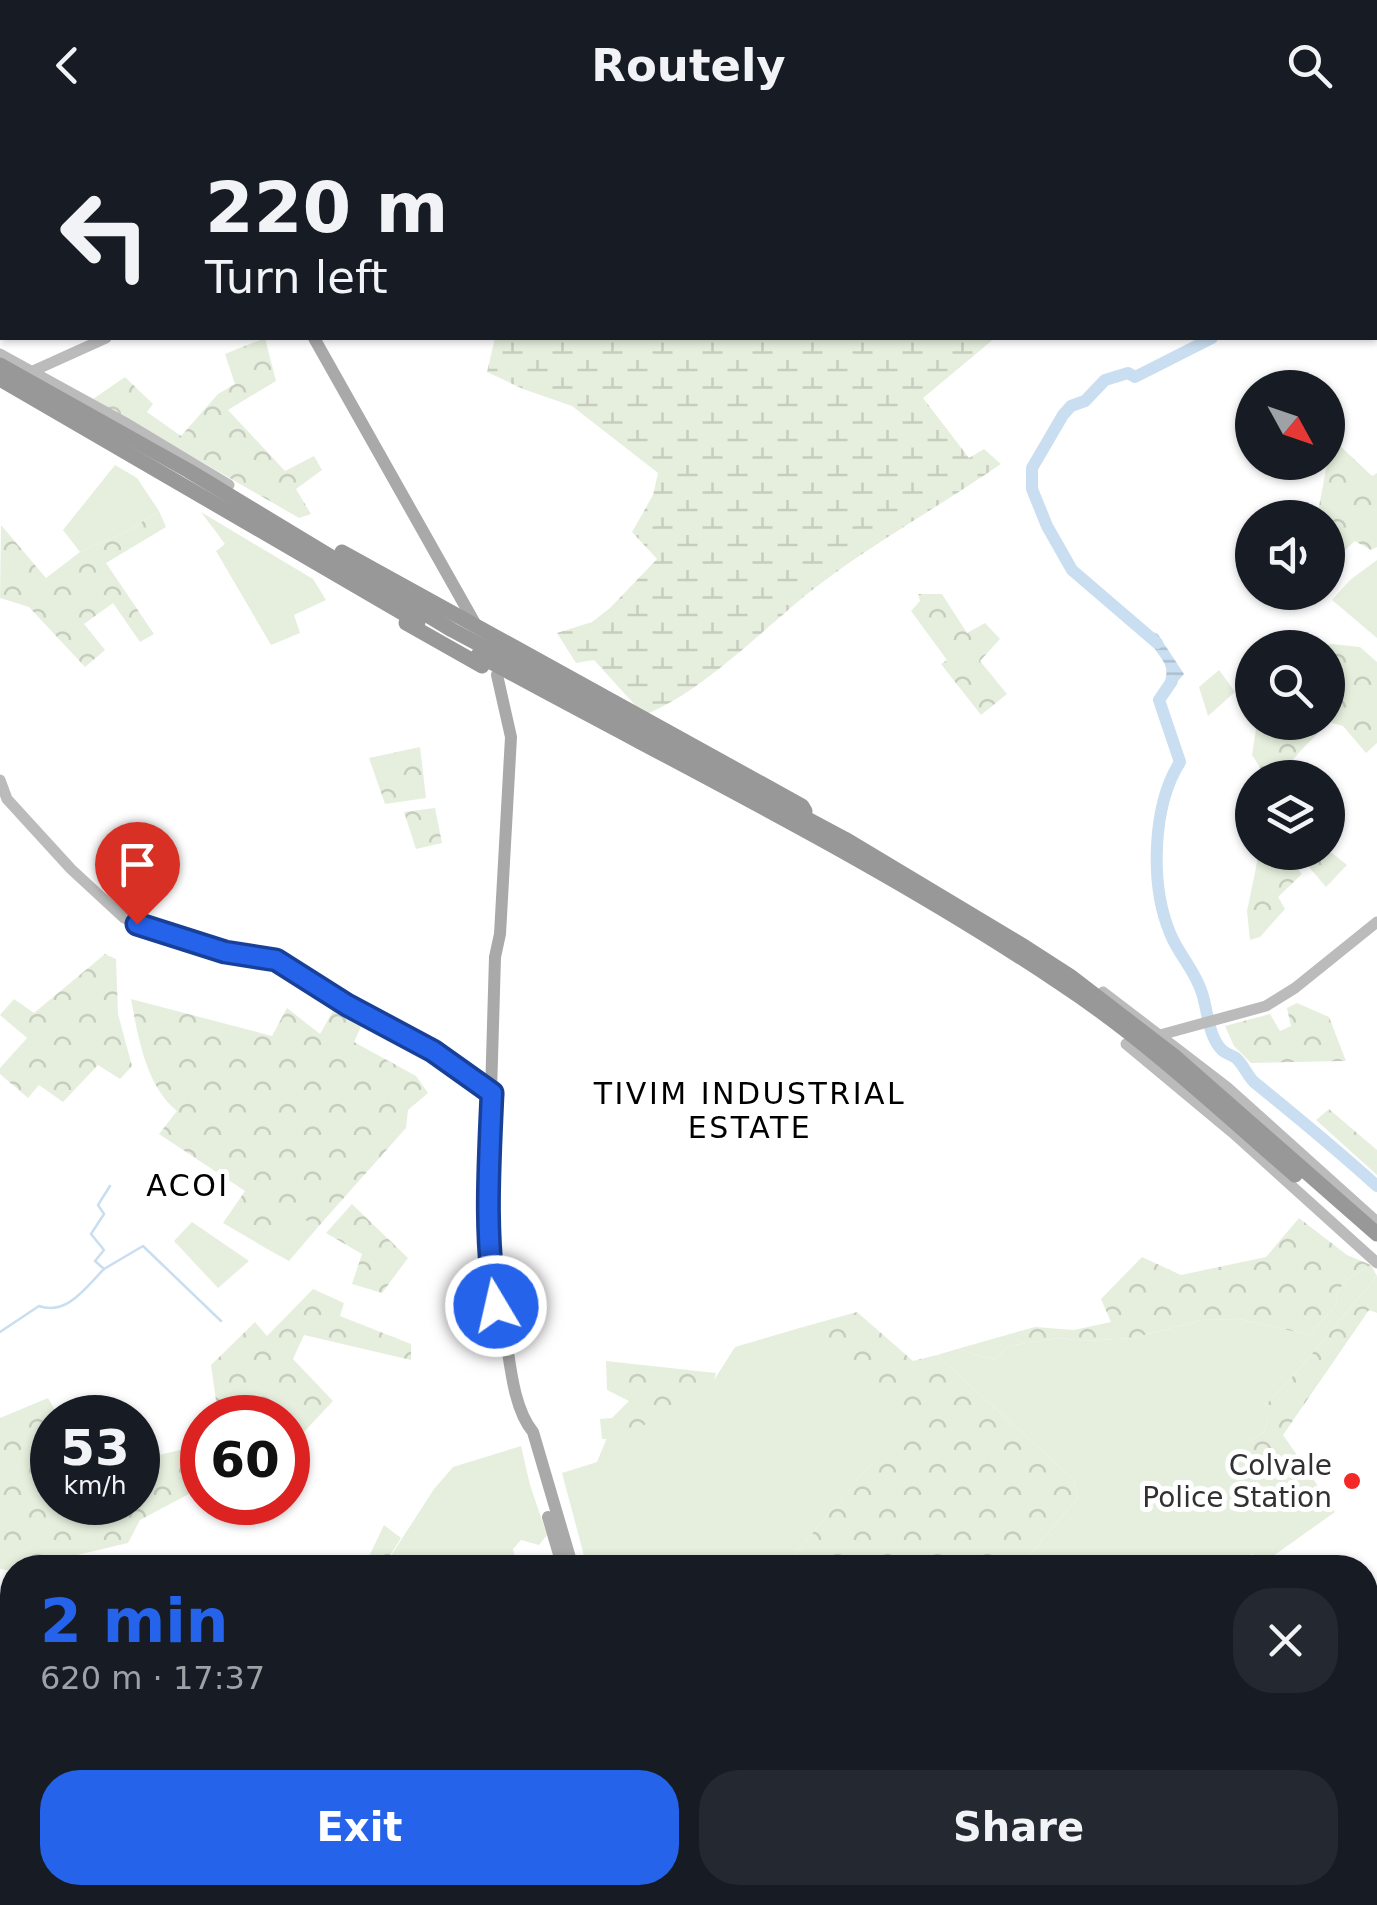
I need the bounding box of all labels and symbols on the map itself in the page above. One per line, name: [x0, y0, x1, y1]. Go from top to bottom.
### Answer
north arrow: [1235, 370, 1345, 480]
pin: [95, 822, 180, 925]
district label: TIVIM INDUSTRIAL ESTATE: [593, 1076, 906, 1145]
district label: ACOI: [146, 1168, 230, 1203]
position arrow: [444, 1254, 548, 1358]
speed limit sign: 60: [180, 1395, 310, 1525]
place label: Colvale Police Station: [1142, 1449, 1332, 1514]
marker: Colvale Police Station: [1341, 1470, 1363, 1492]

